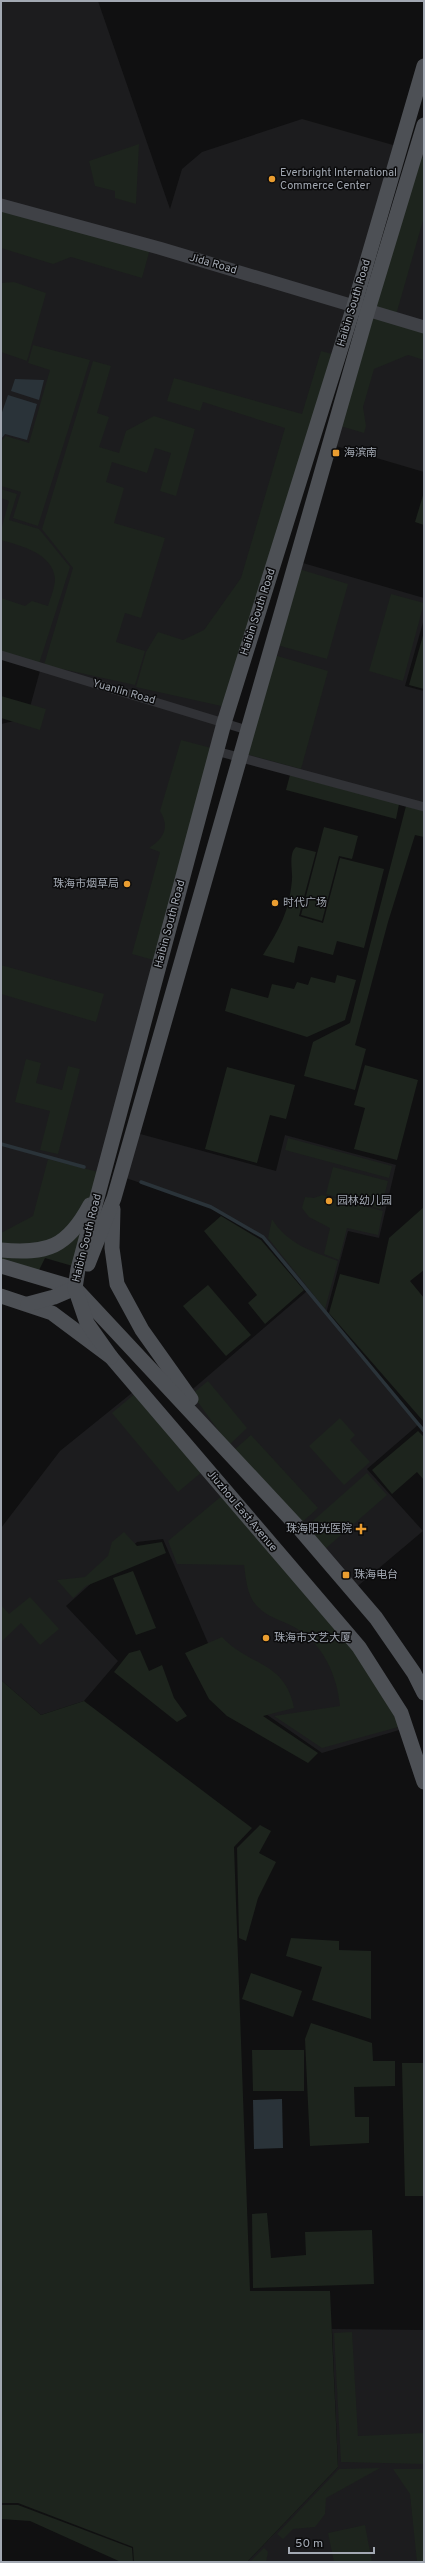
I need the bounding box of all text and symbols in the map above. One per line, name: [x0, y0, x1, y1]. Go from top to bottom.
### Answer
place label: Everbright International Commerce Center: [280, 166, 397, 193]
marker: Everbright International Commerce Center: [267, 174, 277, 184]
street label: Jida Road: [188, 251, 238, 277]
street label: Haibin South Road: [334, 258, 374, 348]
place label: 海滨南: [344, 446, 377, 460]
marker: 海滨南: [331, 448, 341, 458]
street label: Haibin South Road: [237, 567, 279, 657]
street label: Yuanlin Road: [91, 676, 157, 708]
place label: 珠海市烟草局: [53, 877, 119, 891]
street label: Haibin South Road: [152, 878, 188, 970]
marker: 珠海市烟草局: [122, 879, 132, 889]
place label: 时代广场: [283, 896, 327, 910]
marker: 时代广场: [270, 898, 280, 908]
street label: Haibin South Road: [69, 1192, 105, 1284]
place label: 园林幼儿园: [337, 1194, 392, 1208]
marker: 园林幼儿园: [324, 1196, 334, 1206]
street label: Jiuzhou East Avenue: [204, 1467, 280, 1555]
place label: 珠海阳光医院: [286, 1522, 352, 1536]
marker: 珠海阳光医院: [355, 1523, 367, 1535]
place label: 珠海电台: [354, 1568, 398, 1582]
marker: 珠海电台: [341, 1570, 351, 1580]
place label: 珠海市文艺大厦: [274, 1631, 351, 1645]
marker: 珠海市文艺大厦: [261, 1633, 271, 1643]
scale bar: [289, 2529, 374, 2555]
text: 50 m: [295, 2536, 323, 2552]

